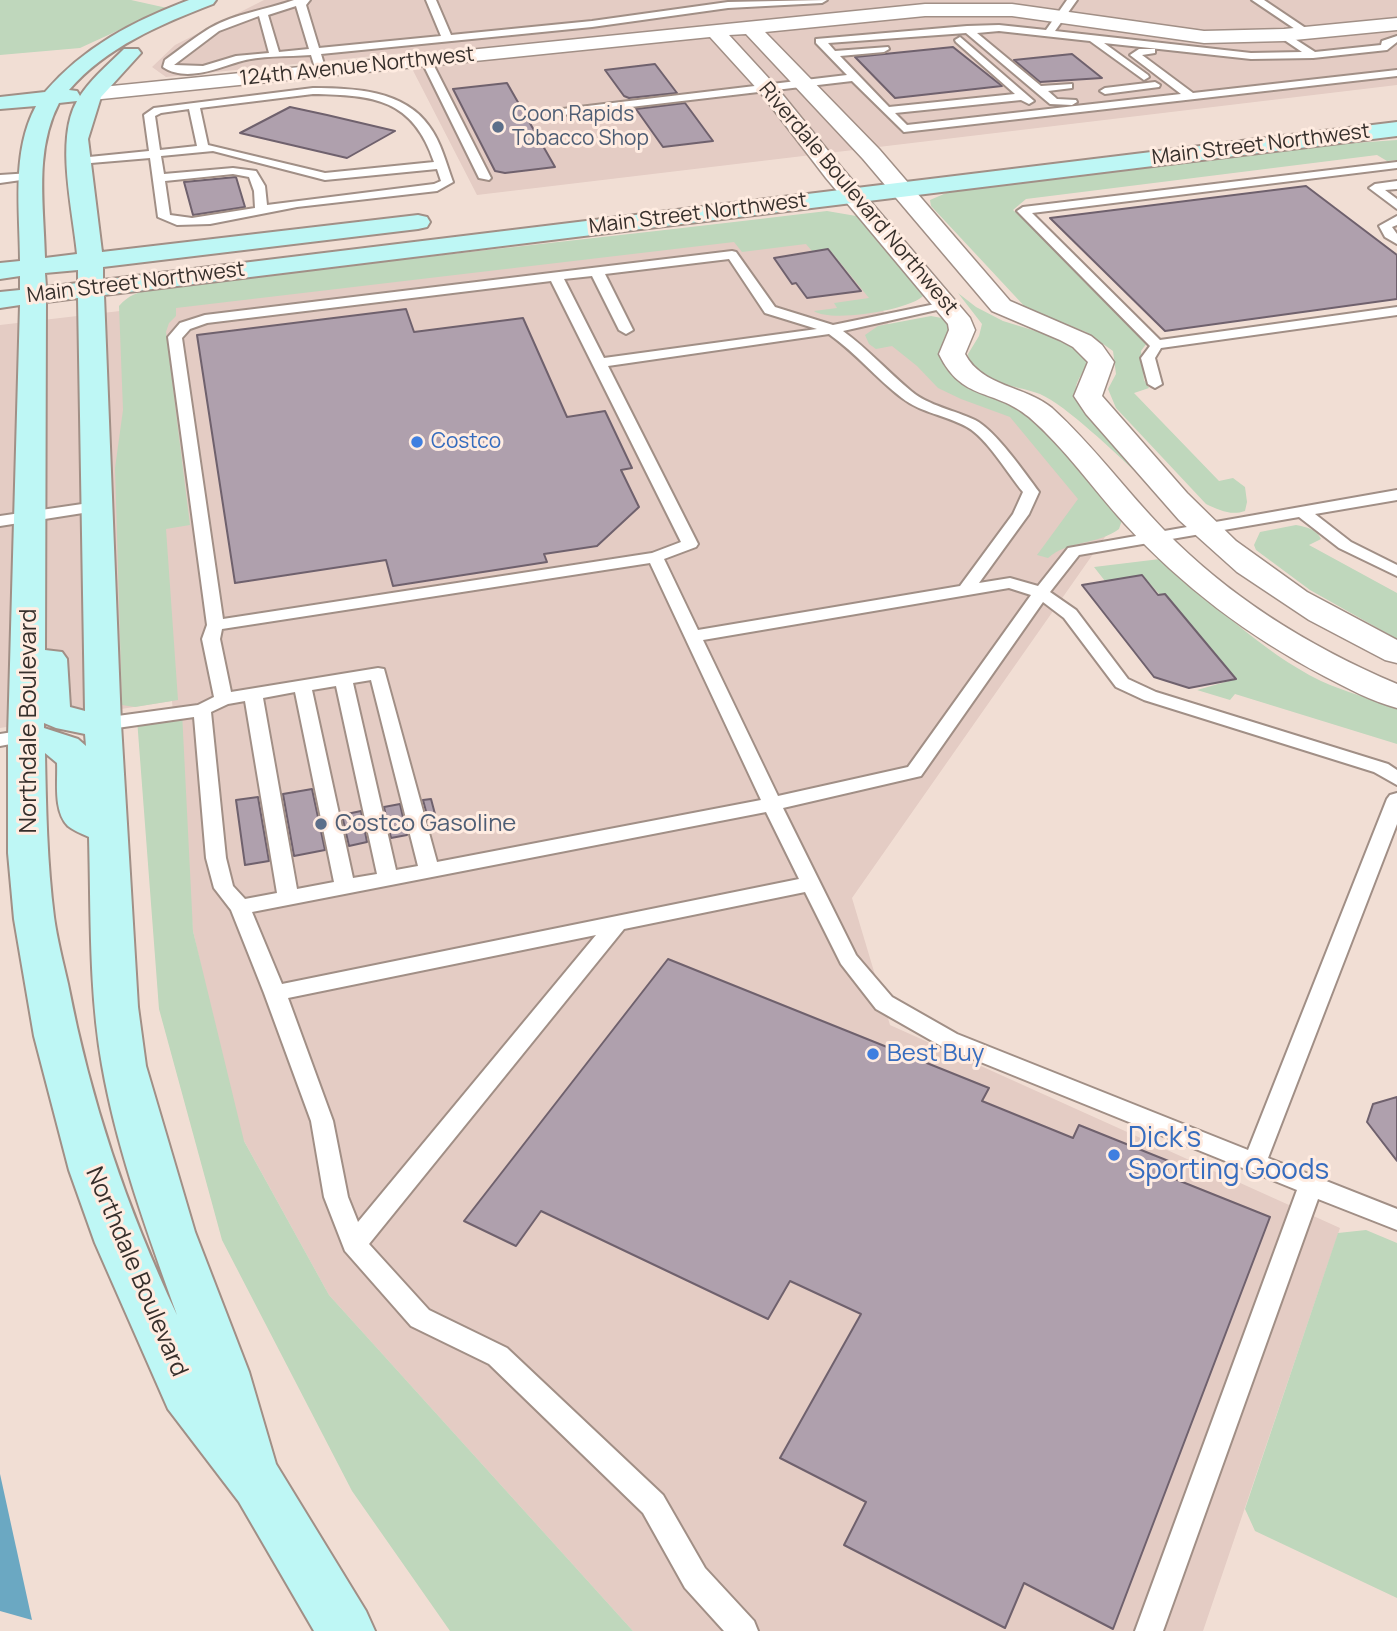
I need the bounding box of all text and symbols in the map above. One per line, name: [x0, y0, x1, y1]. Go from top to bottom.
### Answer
street label: 124th Avenue Northwest: [238, 42, 476, 92]
street label: Riverdale Boulevard Northwest: [753, 77, 963, 321]
place label: Coon Rapids Tobacco Shop: [512, 102, 649, 152]
marker: Coon Rapids Tobacco Shop: [490, 119, 506, 135]
street label: Main Street Northwest: [1151, 119, 1371, 171]
street label: Main Street Northwest: [588, 188, 808, 240]
street label: Main Street Northwest: [26, 257, 246, 309]
place label: Costco: [431, 429, 501, 455]
marker: Costco: [409, 434, 425, 450]
street label: Northdale Boulevard: [15, 609, 43, 833]
place label: Costco Gasoline: [335, 810, 516, 838]
marker: Costco Gasoline: [313, 816, 329, 832]
place label: Best Buy: [887, 1040, 984, 1068]
marker: Best Buy: [865, 1046, 881, 1062]
place label: Dick's Sporting Goods: [1128, 1122, 1329, 1188]
marker: Dick's Sporting Goods: [1106, 1147, 1122, 1163]
street label: Northdale Boulevard: [79, 1163, 193, 1381]

